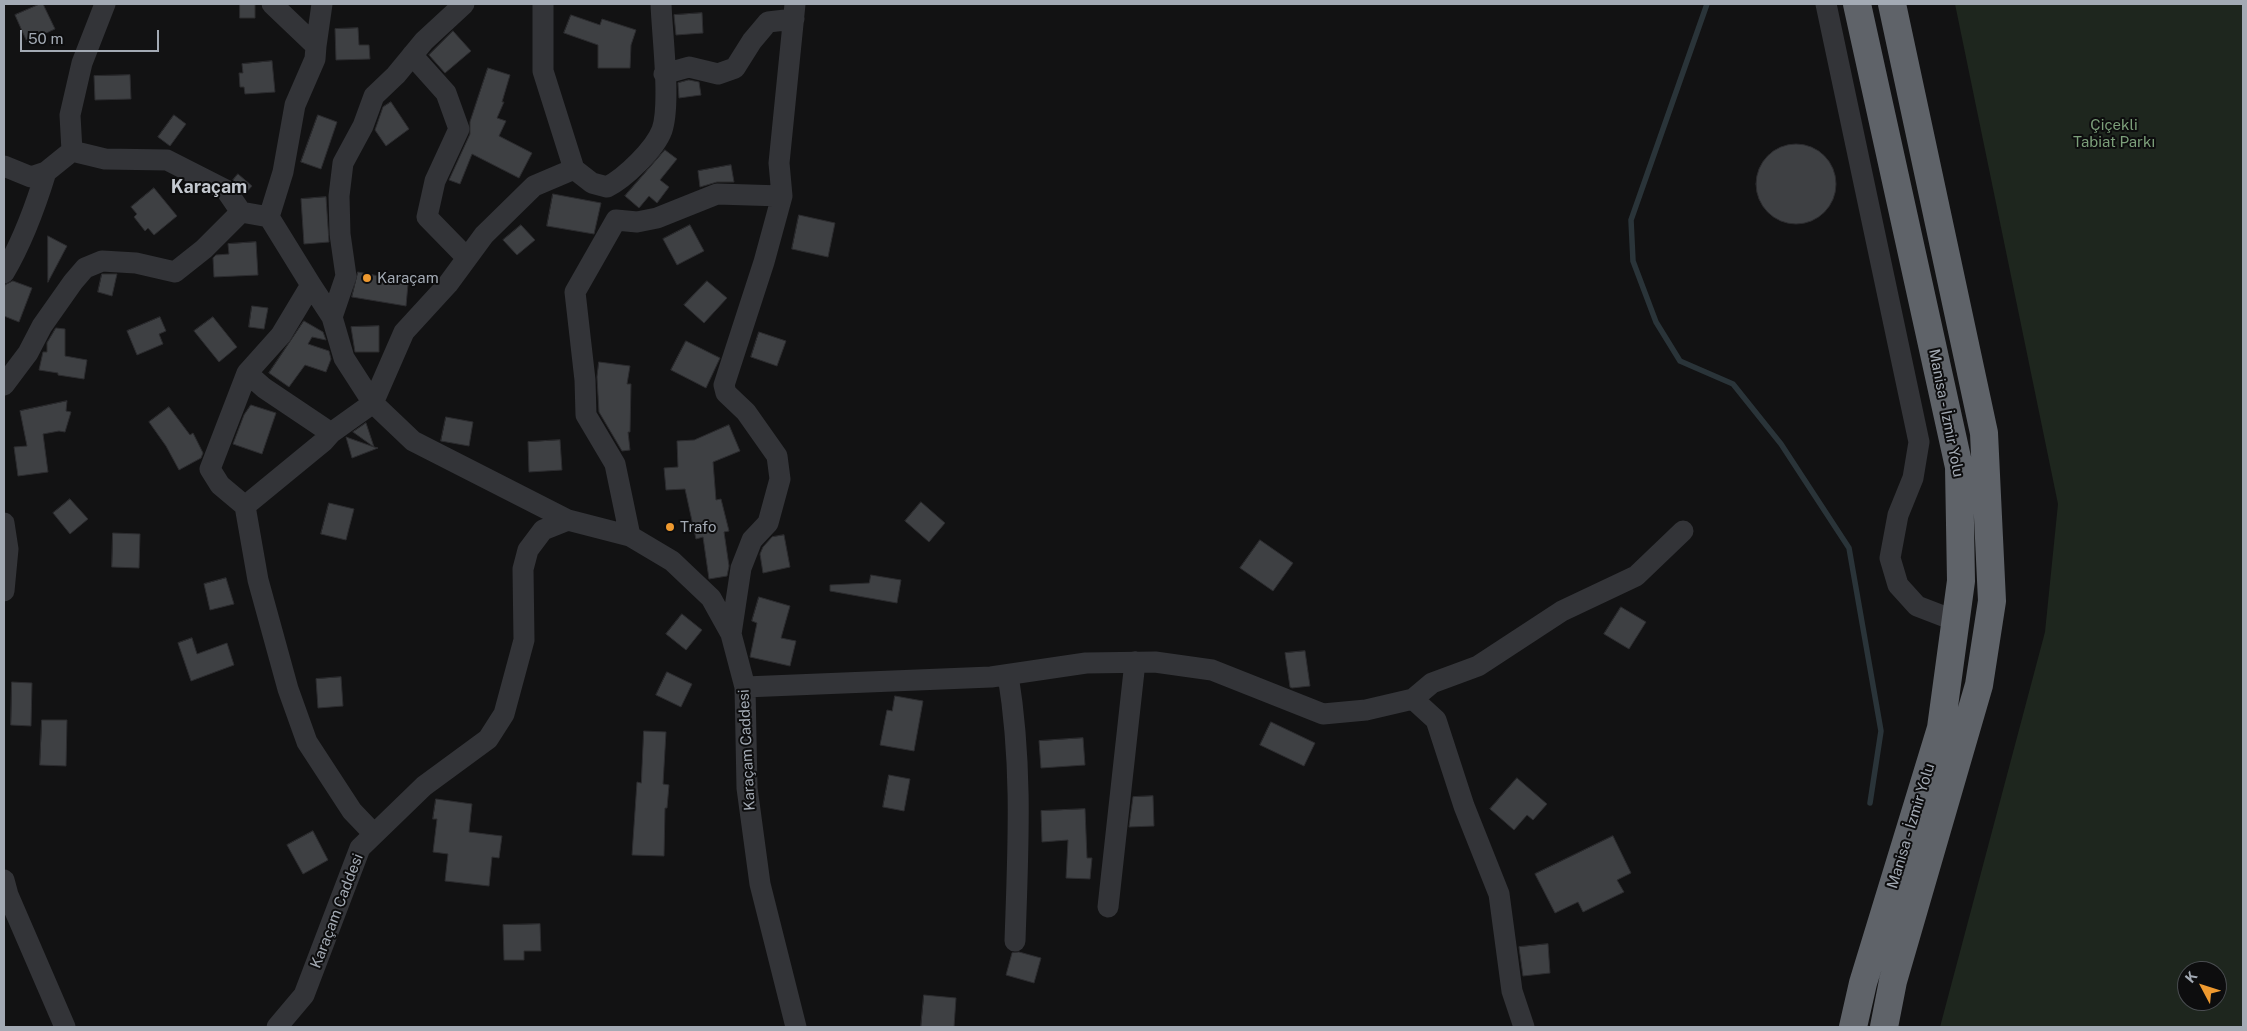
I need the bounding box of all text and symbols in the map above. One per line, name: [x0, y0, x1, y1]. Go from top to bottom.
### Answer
scale bar: [22, 20, 161, 52]
text: 50 m: [28, 30, 63, 47]
park label: Çiçekli Tabiat Parkı: [2073, 116, 2155, 151]
district label: Karaçam: [171, 176, 247, 198]
place label: Karaçam: [377, 269, 439, 287]
marker: Karaçam: [361, 272, 373, 284]
street label: Manisa - İzmir Yolu: [1925, 347, 1967, 479]
place label: Trafo: [680, 518, 716, 536]
marker: Trafo: [664, 521, 676, 533]
street label: Karaçam Caddesi: [735, 689, 759, 811]
street label: Manisa - İzmir Yolu: [1883, 761, 1939, 891]
street label: Karaçam Caddesi: [307, 851, 367, 971]
north arrow: [2177, 961, 2227, 1011]
text: K: [2182, 968, 2201, 986]

